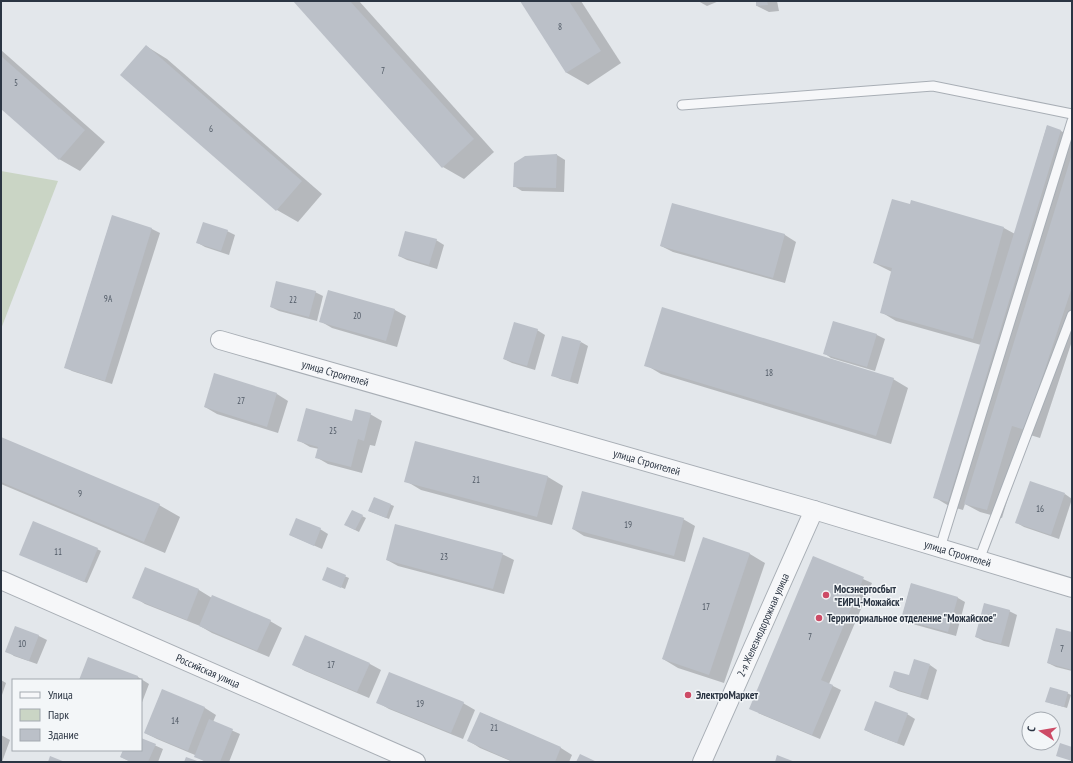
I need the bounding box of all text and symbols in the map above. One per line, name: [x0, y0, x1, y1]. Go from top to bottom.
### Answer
house number: 8: [558, 21, 562, 32]
house number: 7: [381, 65, 385, 76]
house number: 5: [14, 77, 18, 88]
house number: 6: [209, 123, 213, 134]
house number: 9А: [104, 293, 113, 304]
house number: 22: [289, 294, 297, 305]
house number: 20: [353, 310, 361, 321]
street label: улица Строителей: [300, 357, 371, 389]
house number: 18: [765, 367, 773, 378]
house number: 27: [237, 395, 245, 406]
house number: 25: [329, 425, 337, 436]
street label: улица Строителей: [612, 446, 682, 478]
house number: 21: [472, 474, 480, 485]
house number: 9: [78, 488, 82, 499]
house number: 16: [1036, 503, 1044, 514]
house number: 19: [624, 519, 632, 530]
street label: улица Строителей: [923, 537, 993, 570]
house number: 11: [54, 546, 62, 557]
house number: 23: [440, 551, 448, 562]
street label: 2-я Железнодорожная улица: [734, 571, 792, 679]
place label: Мосэнергосбыт "ЕИРЦ-Можайск": [834, 582, 904, 609]
marker: Мосэнергосбыт "ЕИРЦ-Можайск": [821, 590, 831, 600]
house number: 17: [702, 601, 710, 612]
place label: Территориальное отделение "Можайское": [827, 611, 997, 625]
marker: Территориальное отделение "Можайское": [814, 613, 824, 623]
house number: 7: [808, 631, 812, 642]
house number: 10: [18, 638, 26, 649]
house number: 7: [1060, 643, 1064, 654]
street label: Российская улица: [174, 651, 242, 691]
house number: 17: [327, 659, 335, 670]
legend: [12, 679, 142, 751]
text: Улица: [48, 687, 73, 702]
place label: ЭлектроМаркет: [696, 688, 758, 702]
marker: ЭлектроМаркет: [683, 690, 693, 700]
house number: 19: [416, 698, 424, 709]
text: Парк: [48, 707, 69, 722]
north arrow: [1021, 711, 1061, 751]
house number: 14: [171, 715, 179, 726]
house number: 21: [490, 722, 498, 733]
text: С: [1024, 725, 1039, 733]
text: Здание: [48, 727, 79, 742]

